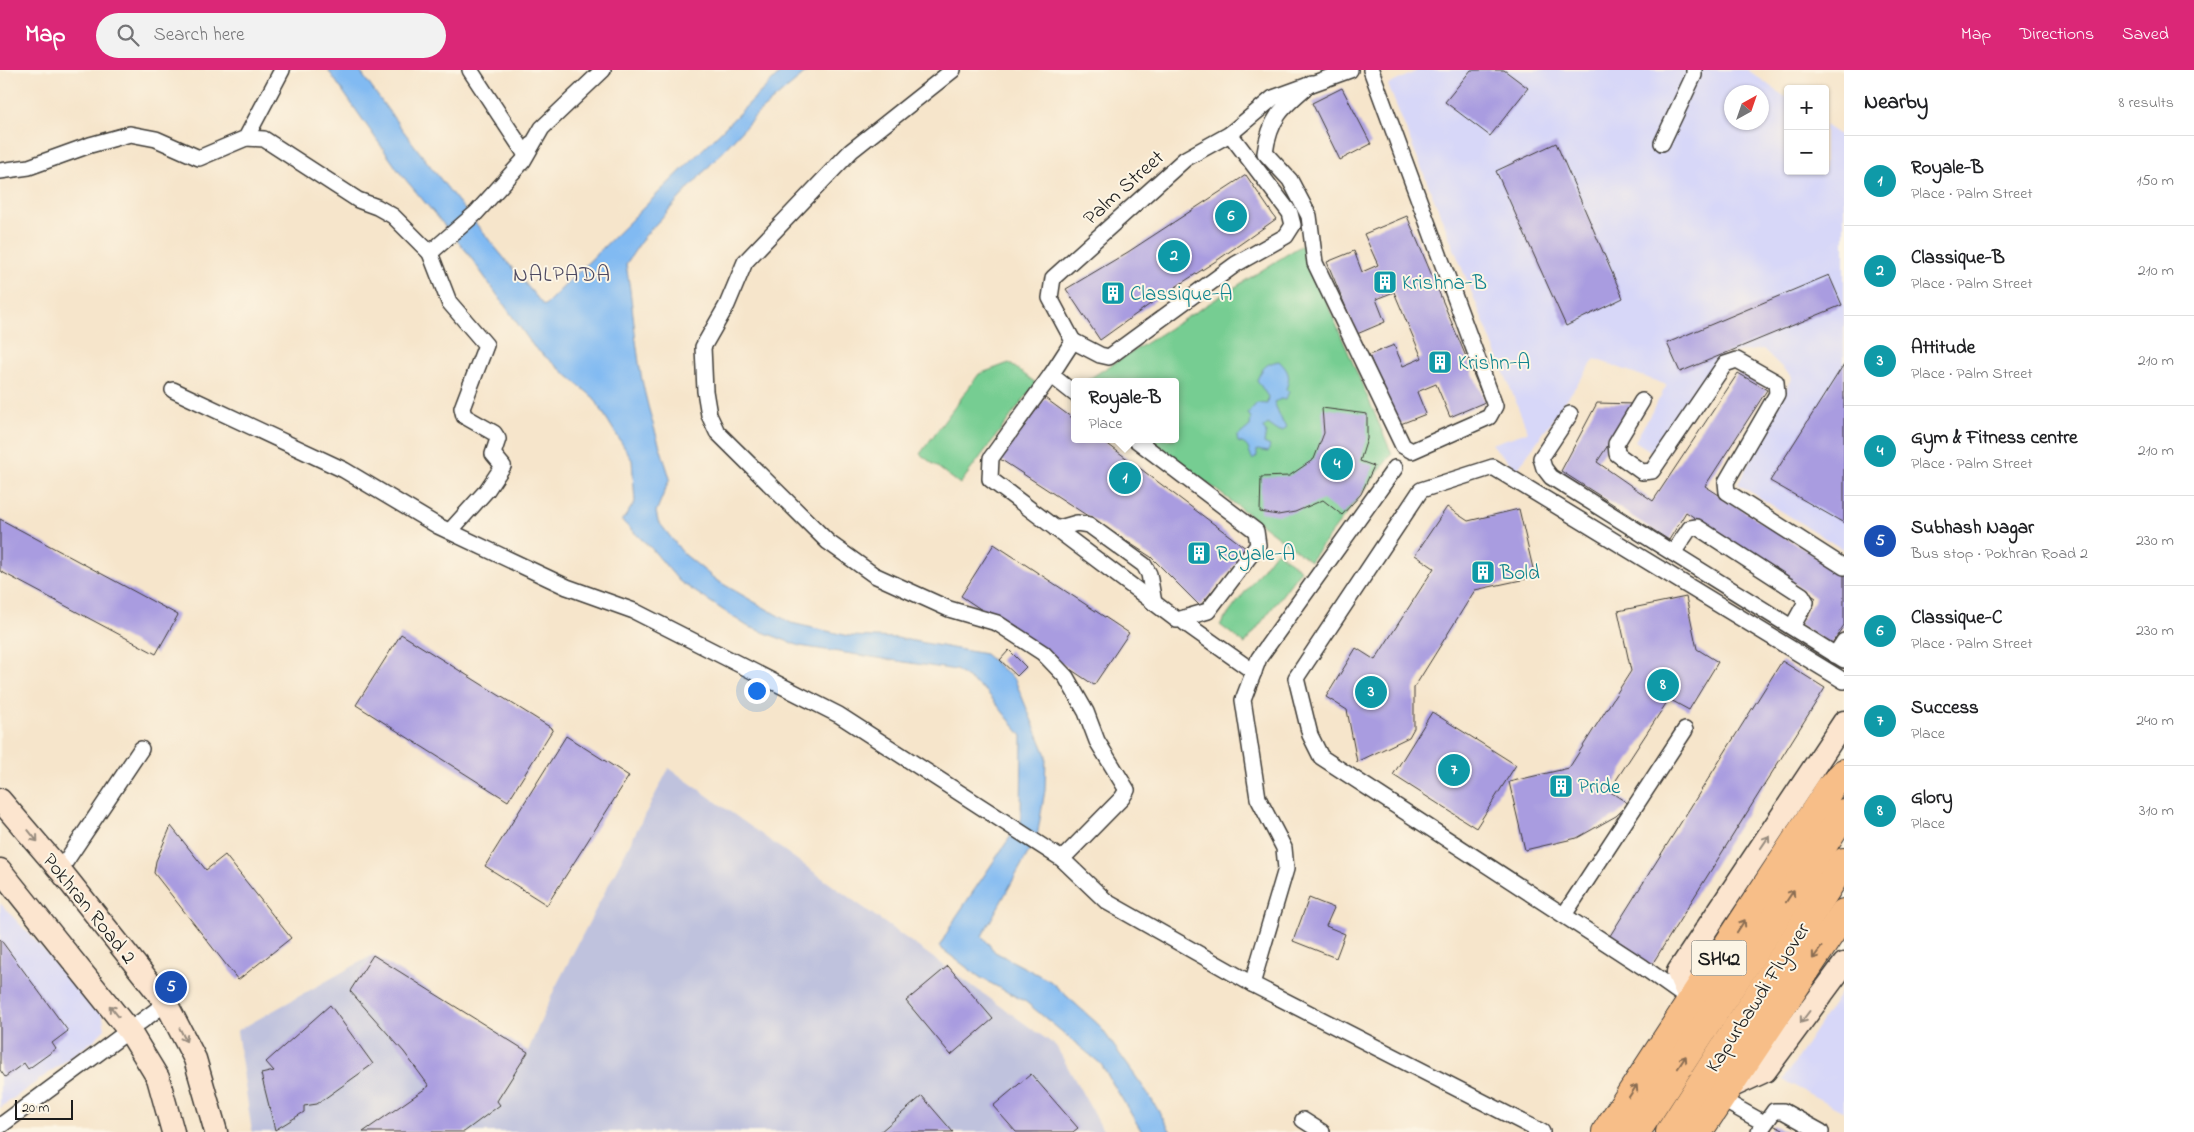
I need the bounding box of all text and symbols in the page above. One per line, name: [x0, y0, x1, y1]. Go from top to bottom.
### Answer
search box: [96, 13, 446, 58]
text: Map: [25, 18, 66, 53]
icon: search: [114, 21, 142, 49]
text: Search here: [154, 22, 245, 49]
text: Map: [1961, 22, 1991, 48]
text: Directions: [2019, 22, 2094, 48]
text: Saved: [2122, 22, 2169, 48]
north arrow: [1724, 85, 1769, 130]
map controls: [1784, 85, 1829, 175]
button: +: [1784, 85, 1829, 130]
text: Nearby: [1864, 88, 1928, 118]
text: 8 results: [2118, 91, 2174, 115]
button: −: [1784, 130, 1829, 175]
street label: Palm Street: [1077, 144, 1172, 233]
text: Royale-B: [1911, 155, 1984, 182]
text: 1: [1877, 169, 1883, 193]
text: 150 m: [2136, 169, 2174, 193]
text: Place · Palm Street: [1911, 182, 2033, 206]
pin: 6: [1215, 197, 1247, 235]
pin: 2: [1158, 237, 1190, 275]
text: Classique-B: [1911, 245, 2005, 272]
text: 2: [1876, 259, 1884, 283]
text: 210 m: [2138, 259, 2174, 283]
district label: NALPADA: [513, 260, 611, 292]
building icon: Krishna-B: [1372, 269, 1398, 295]
place label: Krishna-B: [1402, 269, 1487, 299]
text: Place · Palm Street: [1911, 272, 2033, 296]
building icon: Classique-A: [1100, 280, 1126, 306]
place label: Classique-A: [1130, 280, 1232, 310]
text: Attitude: [1911, 335, 1975, 362]
building icon: Krishn-A: [1427, 349, 1453, 375]
place label: Krishn-A: [1458, 349, 1530, 379]
text: 3: [1877, 349, 1883, 373]
text: 210 m: [2138, 349, 2174, 373]
text: Place · Palm Street: [1911, 362, 2033, 386]
popup: [1071, 378, 1179, 443]
text: Royale-B: [1089, 385, 1161, 412]
text: Place: [1089, 412, 1122, 436]
text: Gym & Fitness centre: [1911, 425, 2078, 452]
text: 4: [1877, 439, 1883, 463]
text: 210 m: [2138, 439, 2174, 463]
pin: 4: [1321, 445, 1353, 483]
text: Place · Palm Street: [1911, 452, 2033, 476]
pin: 1: [1109, 459, 1141, 497]
text: Subhash Nagar: [1911, 515, 2034, 542]
text: 5: [1875, 529, 1885, 553]
text: 230 m: [2136, 529, 2174, 553]
building icon: Royale-A: [1186, 540, 1212, 566]
place label: Royale-A: [1216, 540, 1295, 572]
text: Bus stop · Pokhran Road 2: [1911, 542, 2088, 566]
building icon: Bold: [1470, 559, 1496, 585]
place label: Bold: [1499, 559, 1540, 589]
text: Classique-C: [1911, 605, 2002, 632]
text: 6: [1876, 619, 1884, 643]
text: 230 m: [2136, 619, 2174, 643]
text: Place · Palm Street: [1911, 632, 2033, 656]
pin: 8: [1647, 666, 1679, 704]
pin: 3: [1355, 673, 1387, 711]
your location: [744, 678, 770, 704]
text: Success: [1911, 695, 1979, 722]
text: 7: [1877, 709, 1883, 733]
text: 240 m: [2136, 709, 2174, 733]
text: Place: [1911, 722, 1945, 746]
pin: 7: [1438, 751, 1470, 789]
building icon: Pride: [1548, 773, 1574, 799]
place label: Pride: [1578, 773, 1621, 803]
text: Glory: [1911, 785, 1952, 812]
text: 8: [1877, 799, 1883, 823]
text: 310 m: [2139, 799, 2174, 823]
text: Place: [1911, 812, 1945, 836]
one-way arrow: [27, 829, 38, 842]
one-way arrow: [1760, 835, 1770, 849]
street label: Pokhran Road 2: [34, 847, 143, 971]
one-way arrow: [1785, 890, 1795, 904]
street label: Kapurbawdi Flyover: [1699, 917, 1820, 1080]
one-way arrow: [1736, 919, 1746, 933]
road number: SH42: [1692, 940, 1746, 976]
one-way arrow: [1812, 946, 1822, 960]
pin: 5: [155, 968, 187, 1006]
one-way arrow: [108, 1005, 119, 1018]
one-way arrow: [1799, 1010, 1810, 1023]
one-way arrow: [179, 1027, 188, 1042]
one-way arrow: [1677, 1055, 1687, 1069]
one-way arrow: [1628, 1085, 1638, 1099]
scale bar: [15, 1097, 72, 1120]
text: 20 m: [22, 1098, 49, 1119]

